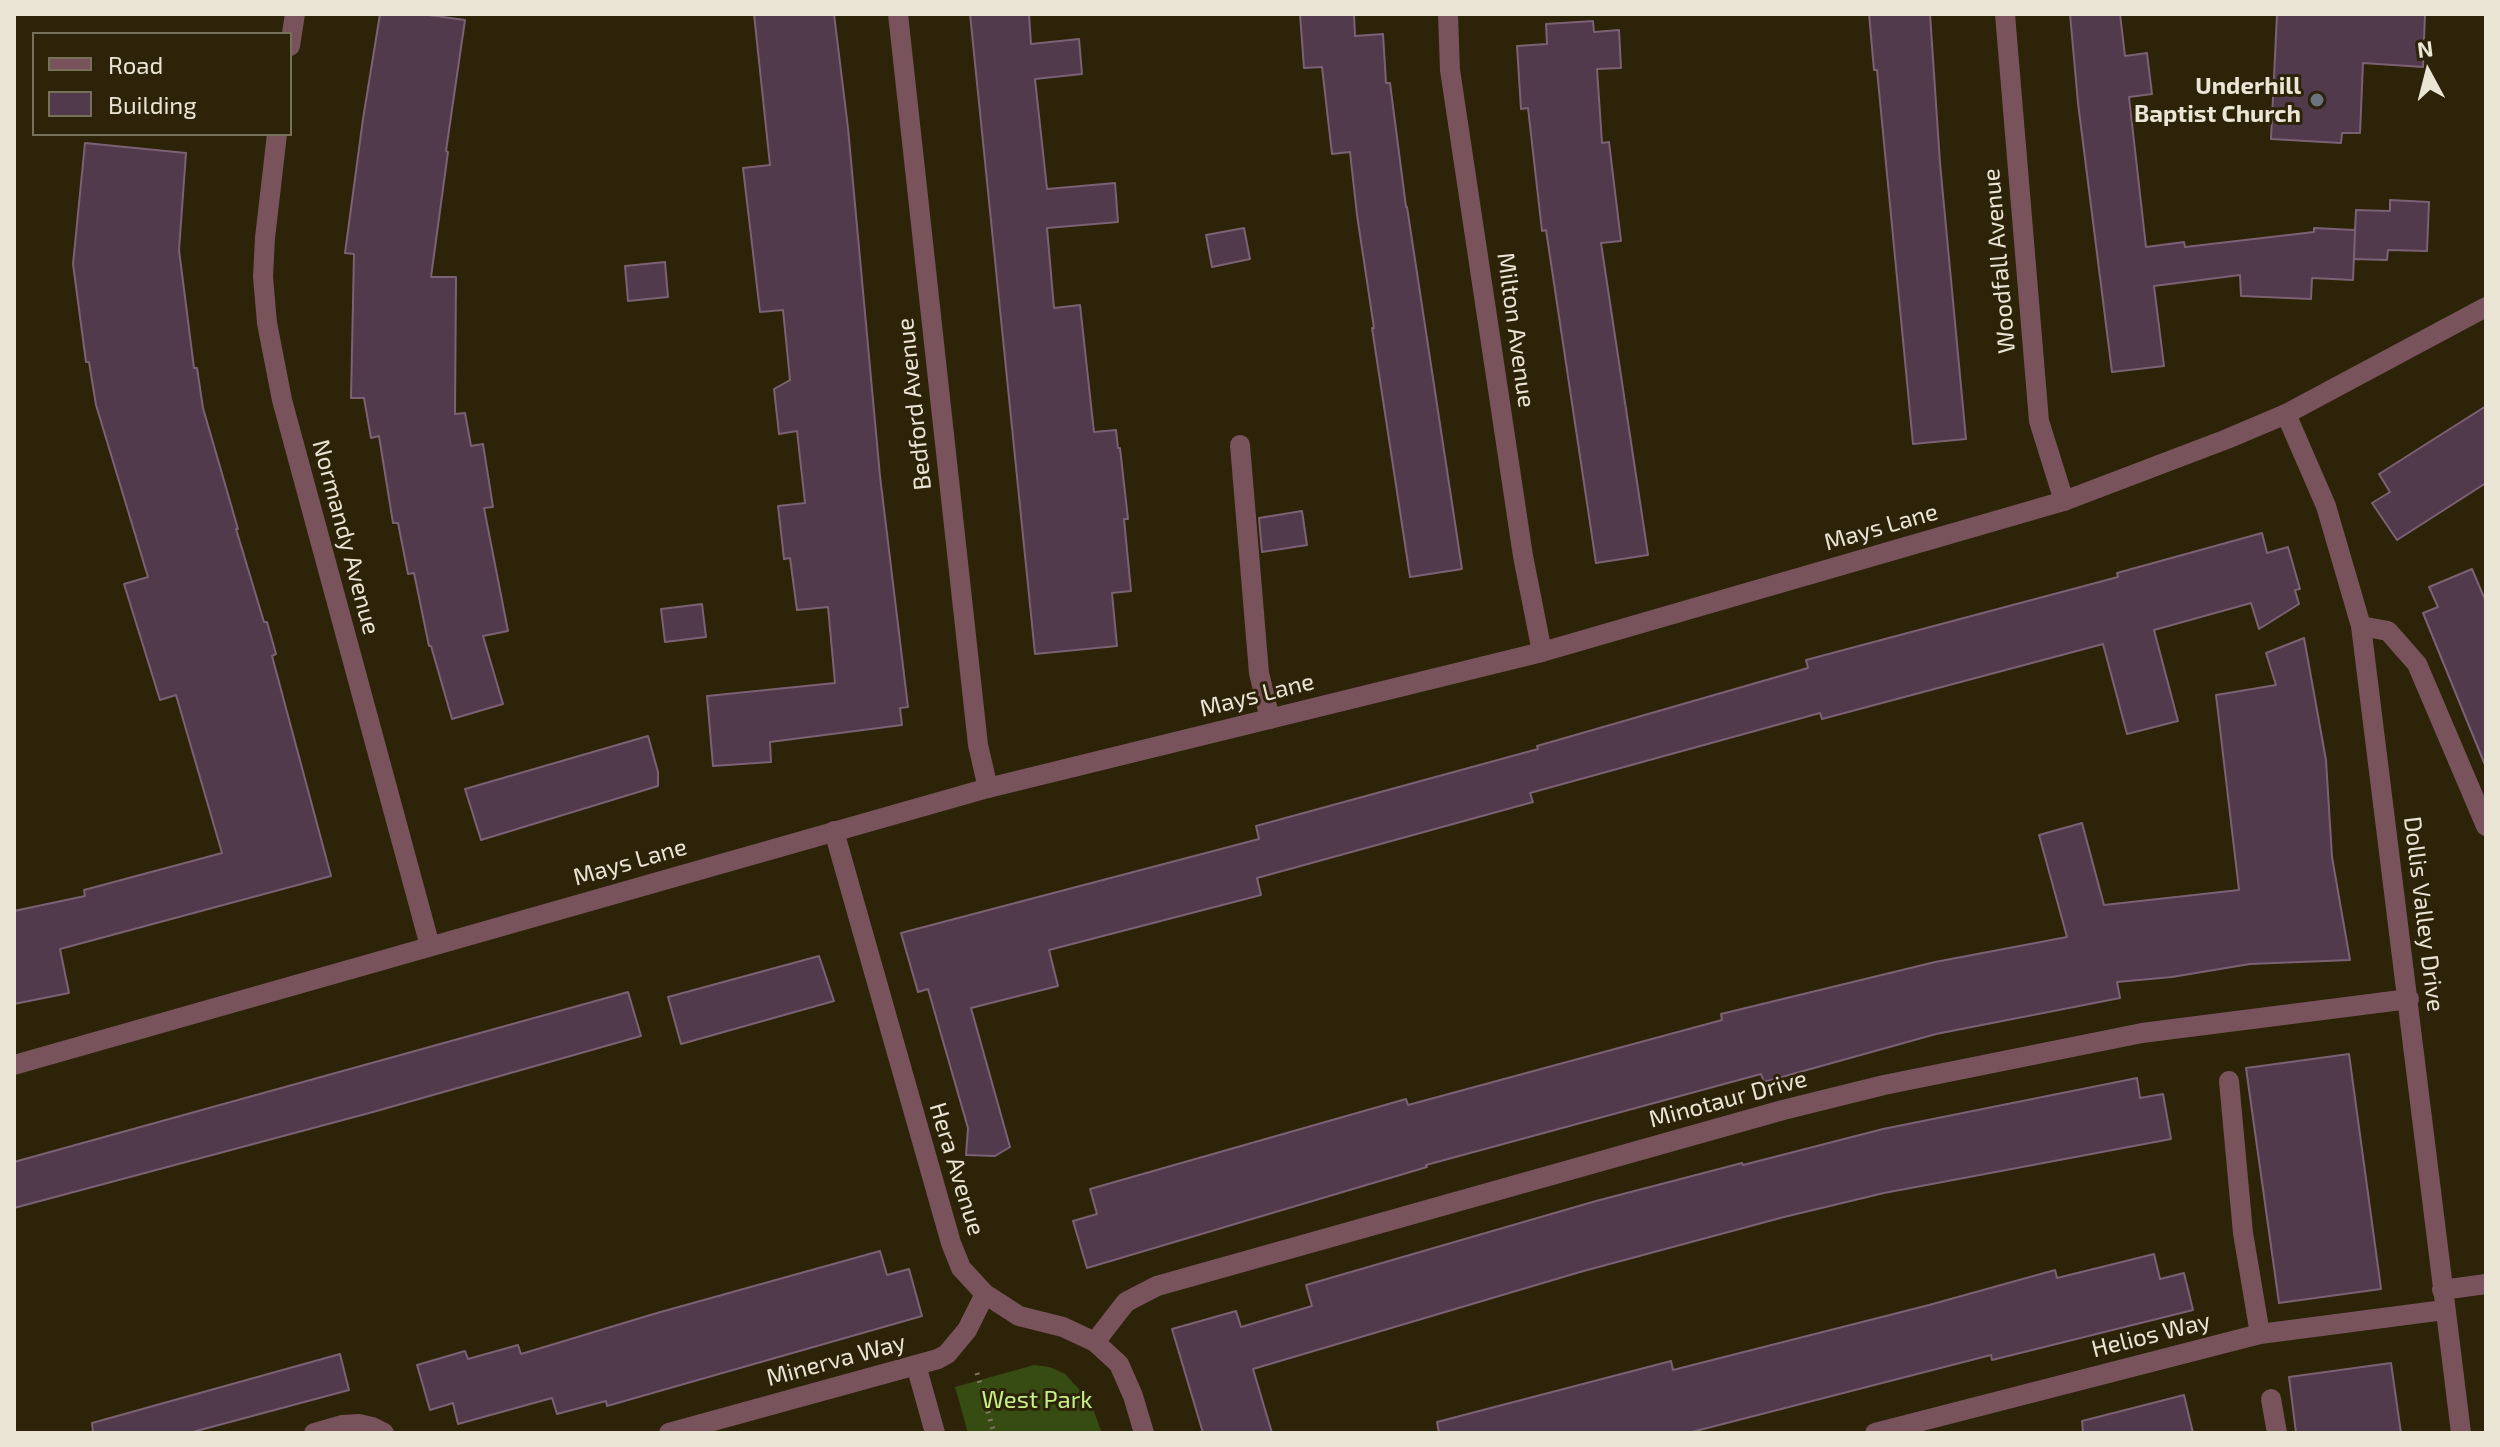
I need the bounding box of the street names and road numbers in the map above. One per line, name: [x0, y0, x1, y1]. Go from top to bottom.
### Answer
street label: Woodfall Avenue: [1977, 167, 2021, 355]
street label: Milton Avenue: [1491, 251, 1541, 409]
street label: Bedford Avenue: [891, 316, 937, 492]
street label: Normandy Avenue: [306, 436, 386, 638]
street label: Mays Lane: [1821, 497, 1941, 557]
street label: Mays Lane: [1197, 667, 1317, 723]
street label: Dollis Valley Drive: [2398, 815, 2450, 1013]
street label: Mays Lane: [570, 832, 690, 892]
street label: Minotaur Drive: [1646, 1064, 1810, 1134]
street label: Hera Avenue: [923, 1099, 991, 1239]
street label: Helios Way: [2089, 1306, 2213, 1364]
street label: Minerva Way: [763, 1328, 909, 1392]

